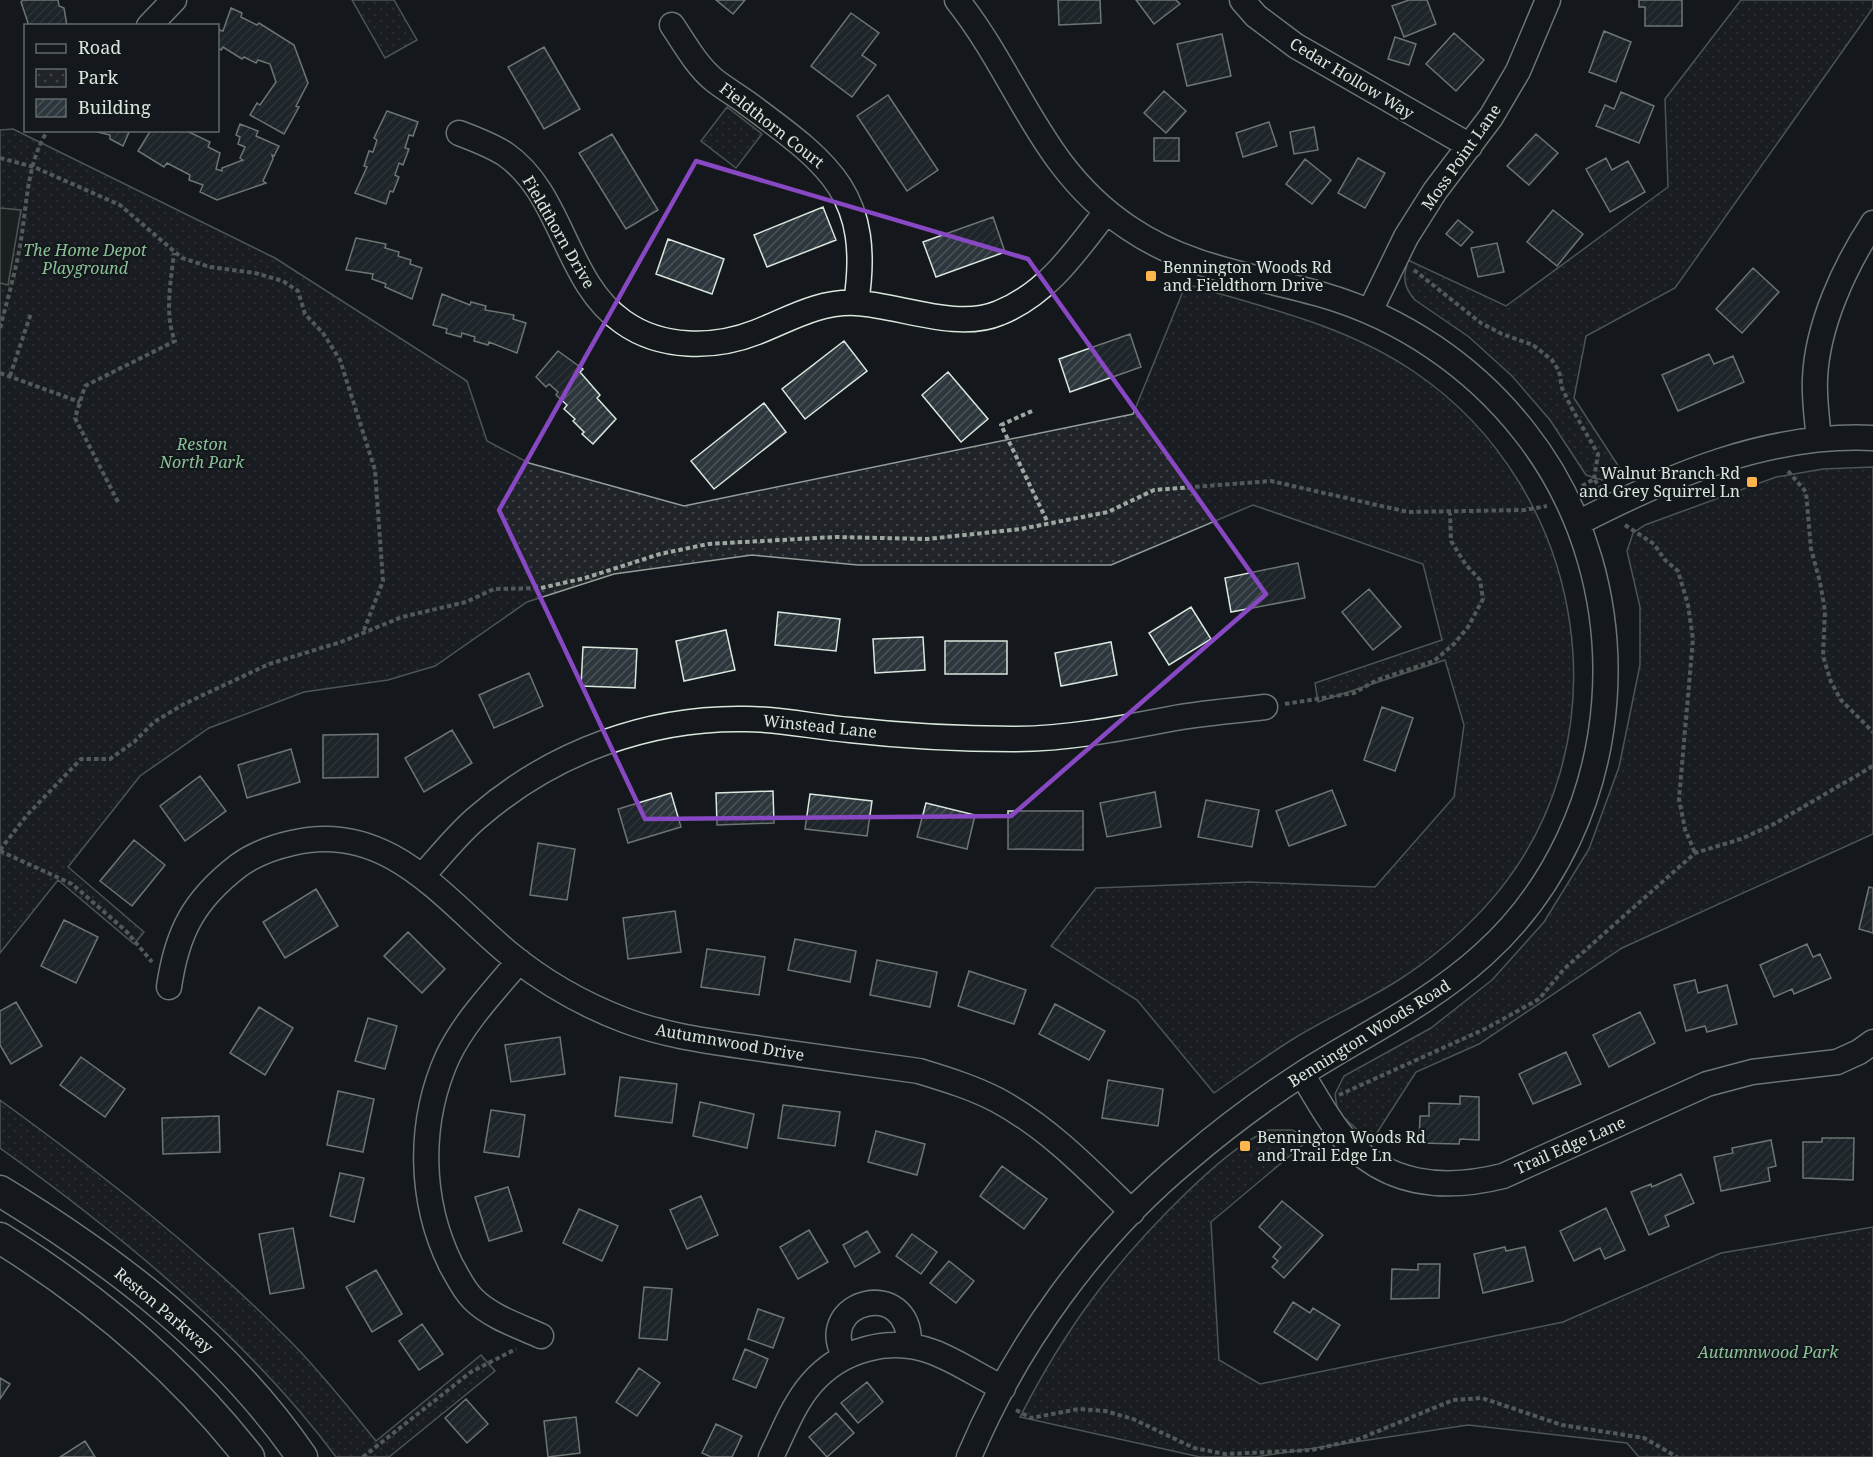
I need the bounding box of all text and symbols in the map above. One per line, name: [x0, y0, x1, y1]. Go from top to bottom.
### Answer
legend: [24, 24, 219, 132]
street label: Cedar Hollow Way: [1286, 32, 1419, 124]
text: Road: [78, 35, 121, 59]
text: Park: [78, 65, 118, 89]
street label: Fieldthorn Court: [715, 77, 829, 173]
text: Building: [78, 95, 151, 119]
street label: Moss Point Lane: [1416, 100, 1506, 214]
street label: Fieldthorn Drive: [518, 171, 600, 293]
park label: The Home Depot Playground: [23, 239, 147, 279]
place label: Bennington Woods Rd and Fieldthorn Drive: [1163, 256, 1332, 296]
marker: Bennington Woods Rd and Fieldthorn Drive: [1144, 269, 1158, 283]
park label: Reston North Park: [159, 433, 245, 473]
place label: Walnut Branch Rd and Grey Squirrel Ln: [1579, 462, 1740, 502]
marker: Walnut Branch Rd and Grey Squirrel Ln: [1745, 475, 1759, 489]
street label: Winstead Lane: [762, 709, 878, 743]
street label: Bennington Woods Road: [1284, 974, 1454, 1092]
street label: Autumnwood Drive: [654, 1018, 806, 1066]
street label: Trail Edge Lane: [1511, 1111, 1629, 1179]
place label: Bennington Woods Rd and Trail Edge Ln: [1257, 1126, 1426, 1166]
marker: Bennington Woods Rd and Trail Edge Ln: [1238, 1139, 1252, 1153]
street label: Reston Parkway: [110, 1262, 219, 1358]
park label: Autumnwood Park: [1697, 1341, 1839, 1363]

